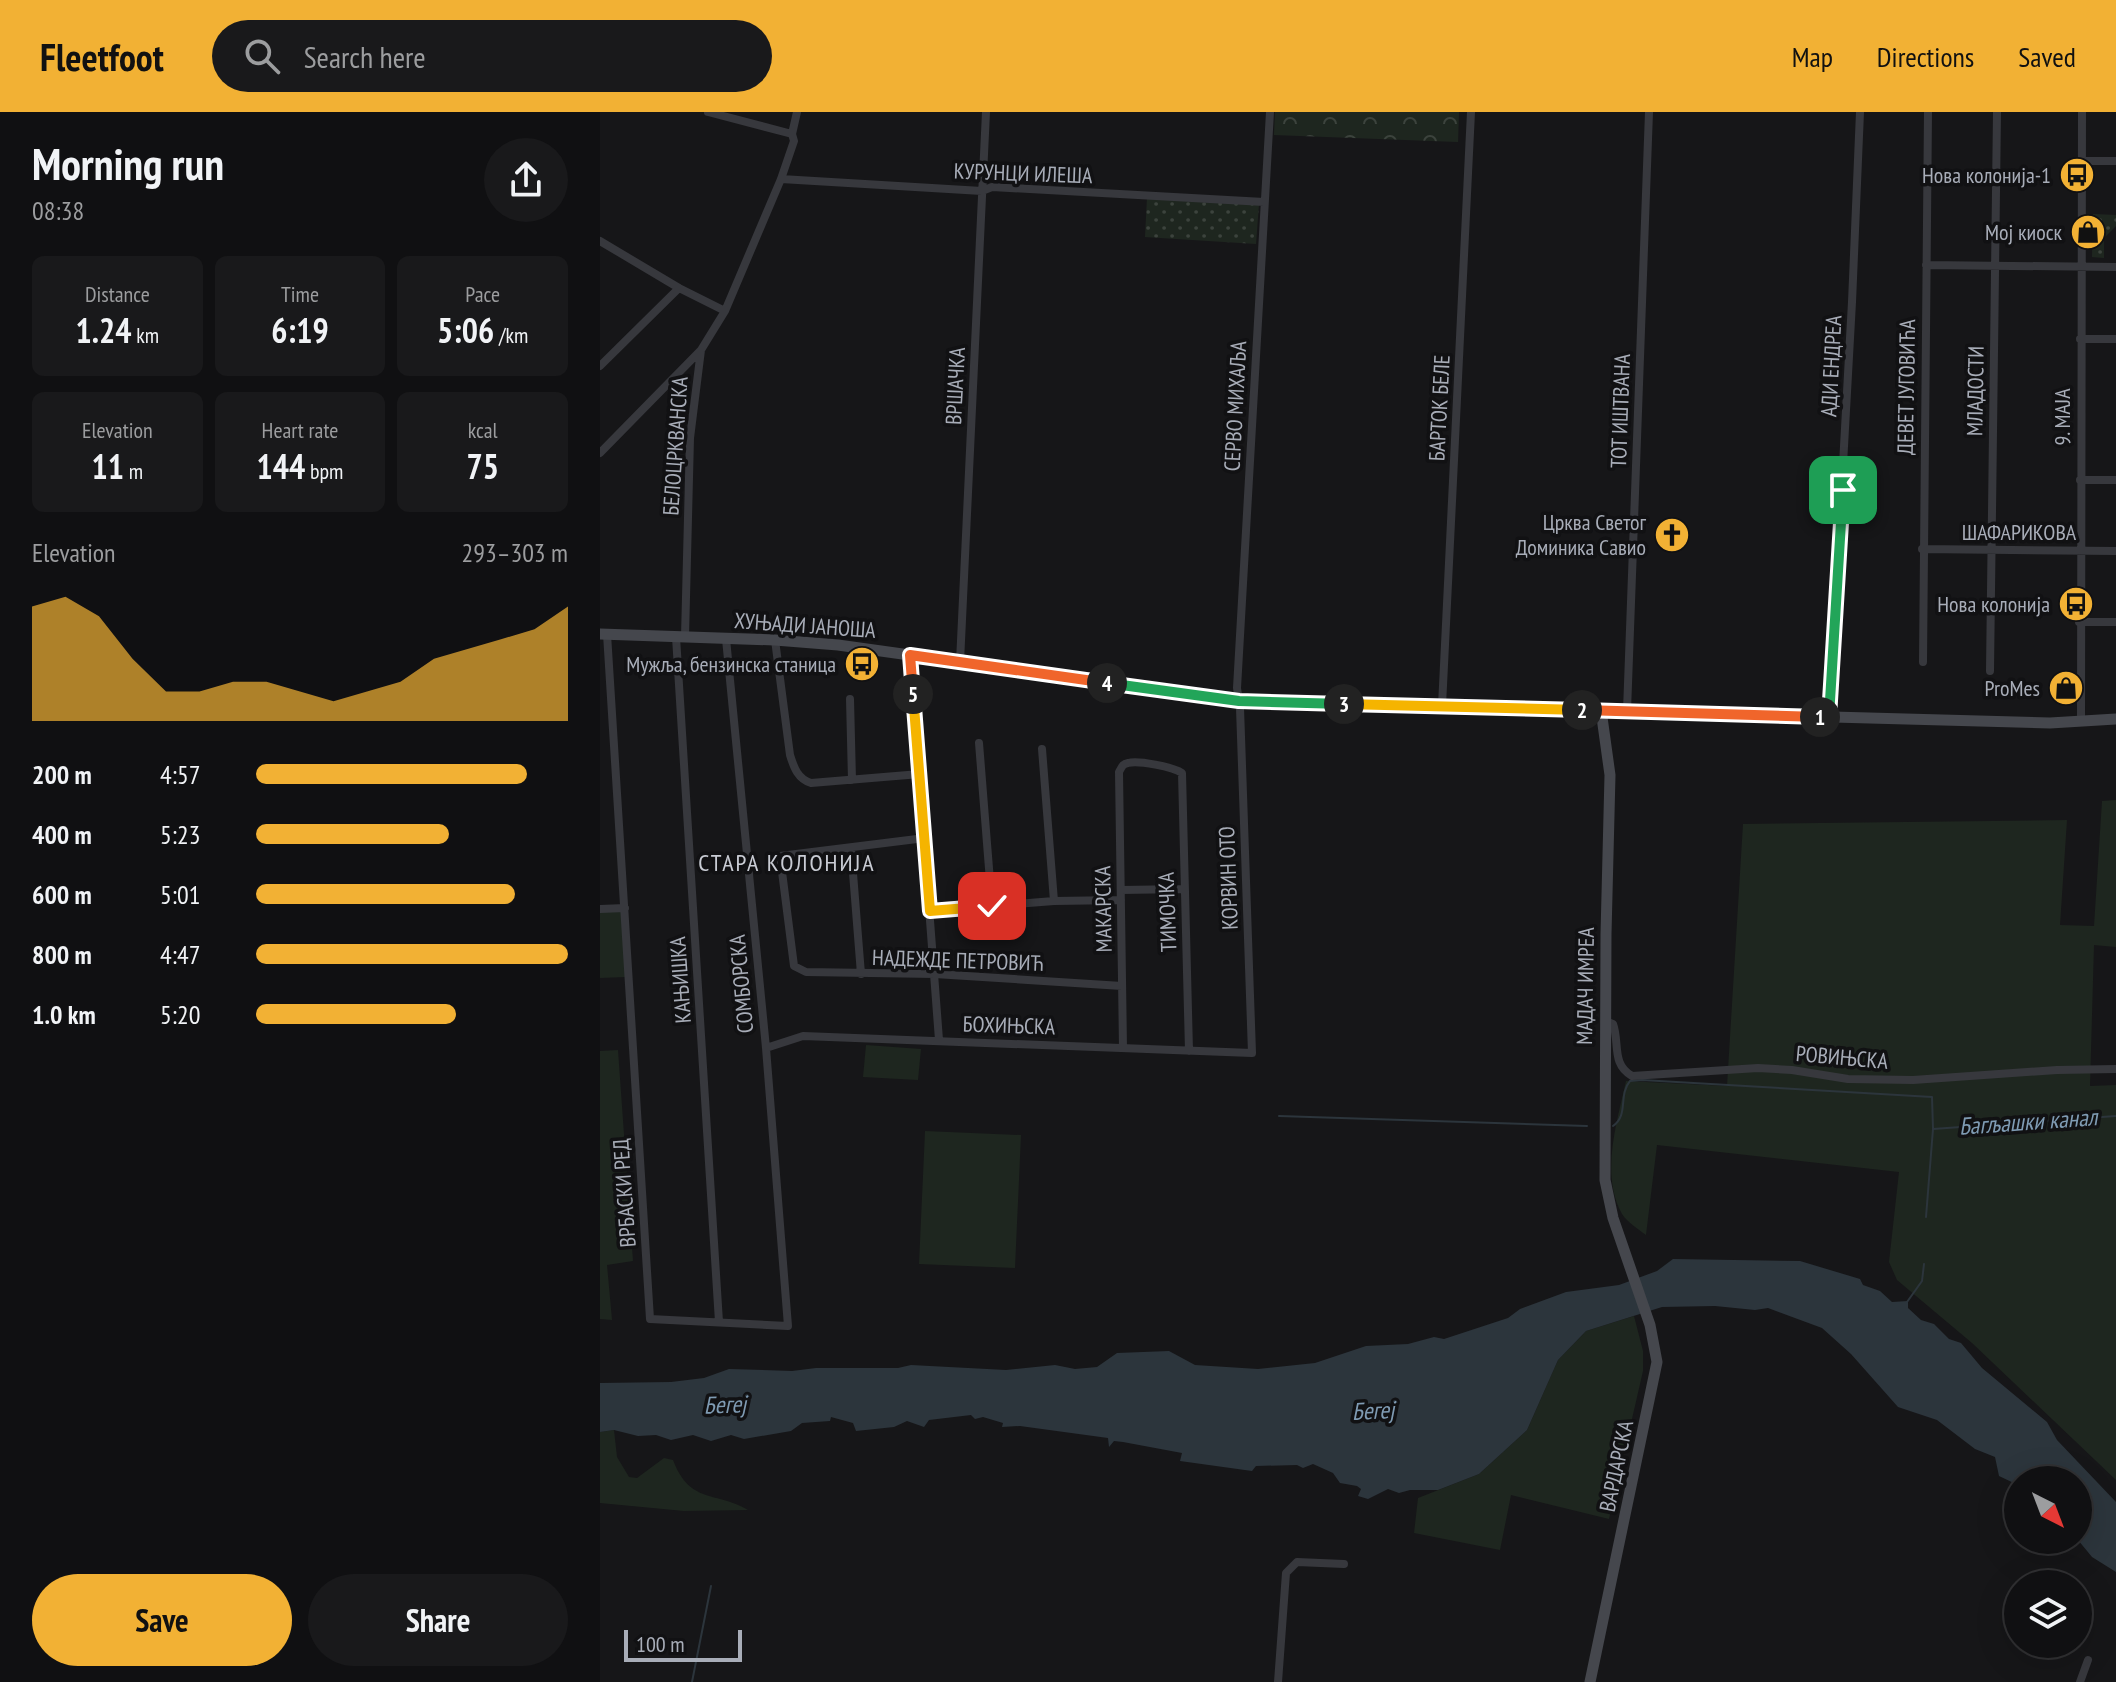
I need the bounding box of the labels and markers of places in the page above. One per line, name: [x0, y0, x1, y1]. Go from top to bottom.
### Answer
bus stop icon: Нова колонија-1: [2058, 156, 2096, 194]
place label: Нова колонија-1: [1922, 161, 2051, 189]
shop icon: Мој киоск: [2069, 213, 2107, 251]
place label: Мој киоск: [1985, 218, 2062, 246]
pin: [1809, 456, 1877, 524]
place label: Црква Светог Доминика Савио: [1516, 508, 1646, 561]
church icon: Црква Светог Доминика Савио: [1653, 516, 1691, 554]
bus stop icon: Нова колонија: [2057, 585, 2095, 623]
place label: Нова колонија: [1937, 590, 2050, 618]
bus stop icon: Мужља, бензинска станица: [843, 645, 881, 683]
place label: Мужља, бензинска станица: [626, 650, 836, 678]
pin: 4: [1087, 663, 1127, 703]
shop icon: ProMes: [2047, 669, 2085, 707]
pin: 5: [893, 674, 933, 714]
place label: ProMes: [1985, 674, 2040, 702]
pin: 3: [1324, 684, 1364, 724]
pin: 2: [1562, 690, 1602, 730]
pin: 1: [1800, 697, 1840, 737]
pin: [958, 872, 1026, 940]

